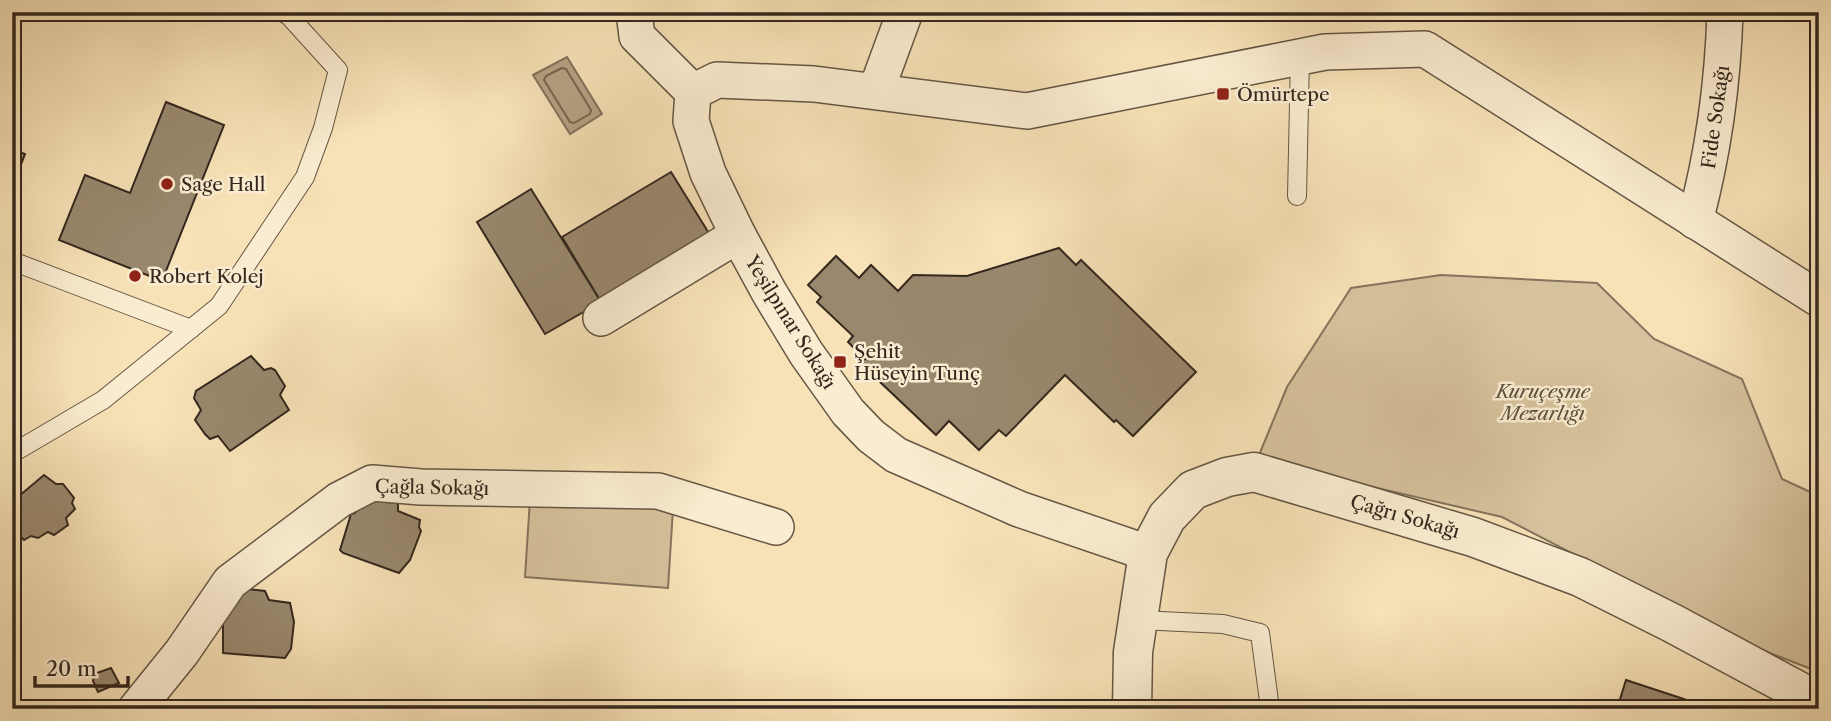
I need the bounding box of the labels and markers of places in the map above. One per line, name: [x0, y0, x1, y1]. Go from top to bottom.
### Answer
place label: Ömürtepe: [1237, 83, 1330, 106]
marker: Ömürtepe: [1215, 86, 1231, 102]
place label: Sage Hall: [181, 173, 266, 196]
marker: Sage Hall: [159, 176, 175, 192]
place label: Robert Kolej: [149, 265, 264, 288]
marker: Robert Kolej: [127, 268, 143, 284]
place label: Şehit Hüseyin Tunç: [854, 340, 980, 385]
marker: Şehit Hüseyin Tunç: [832, 354, 848, 370]

